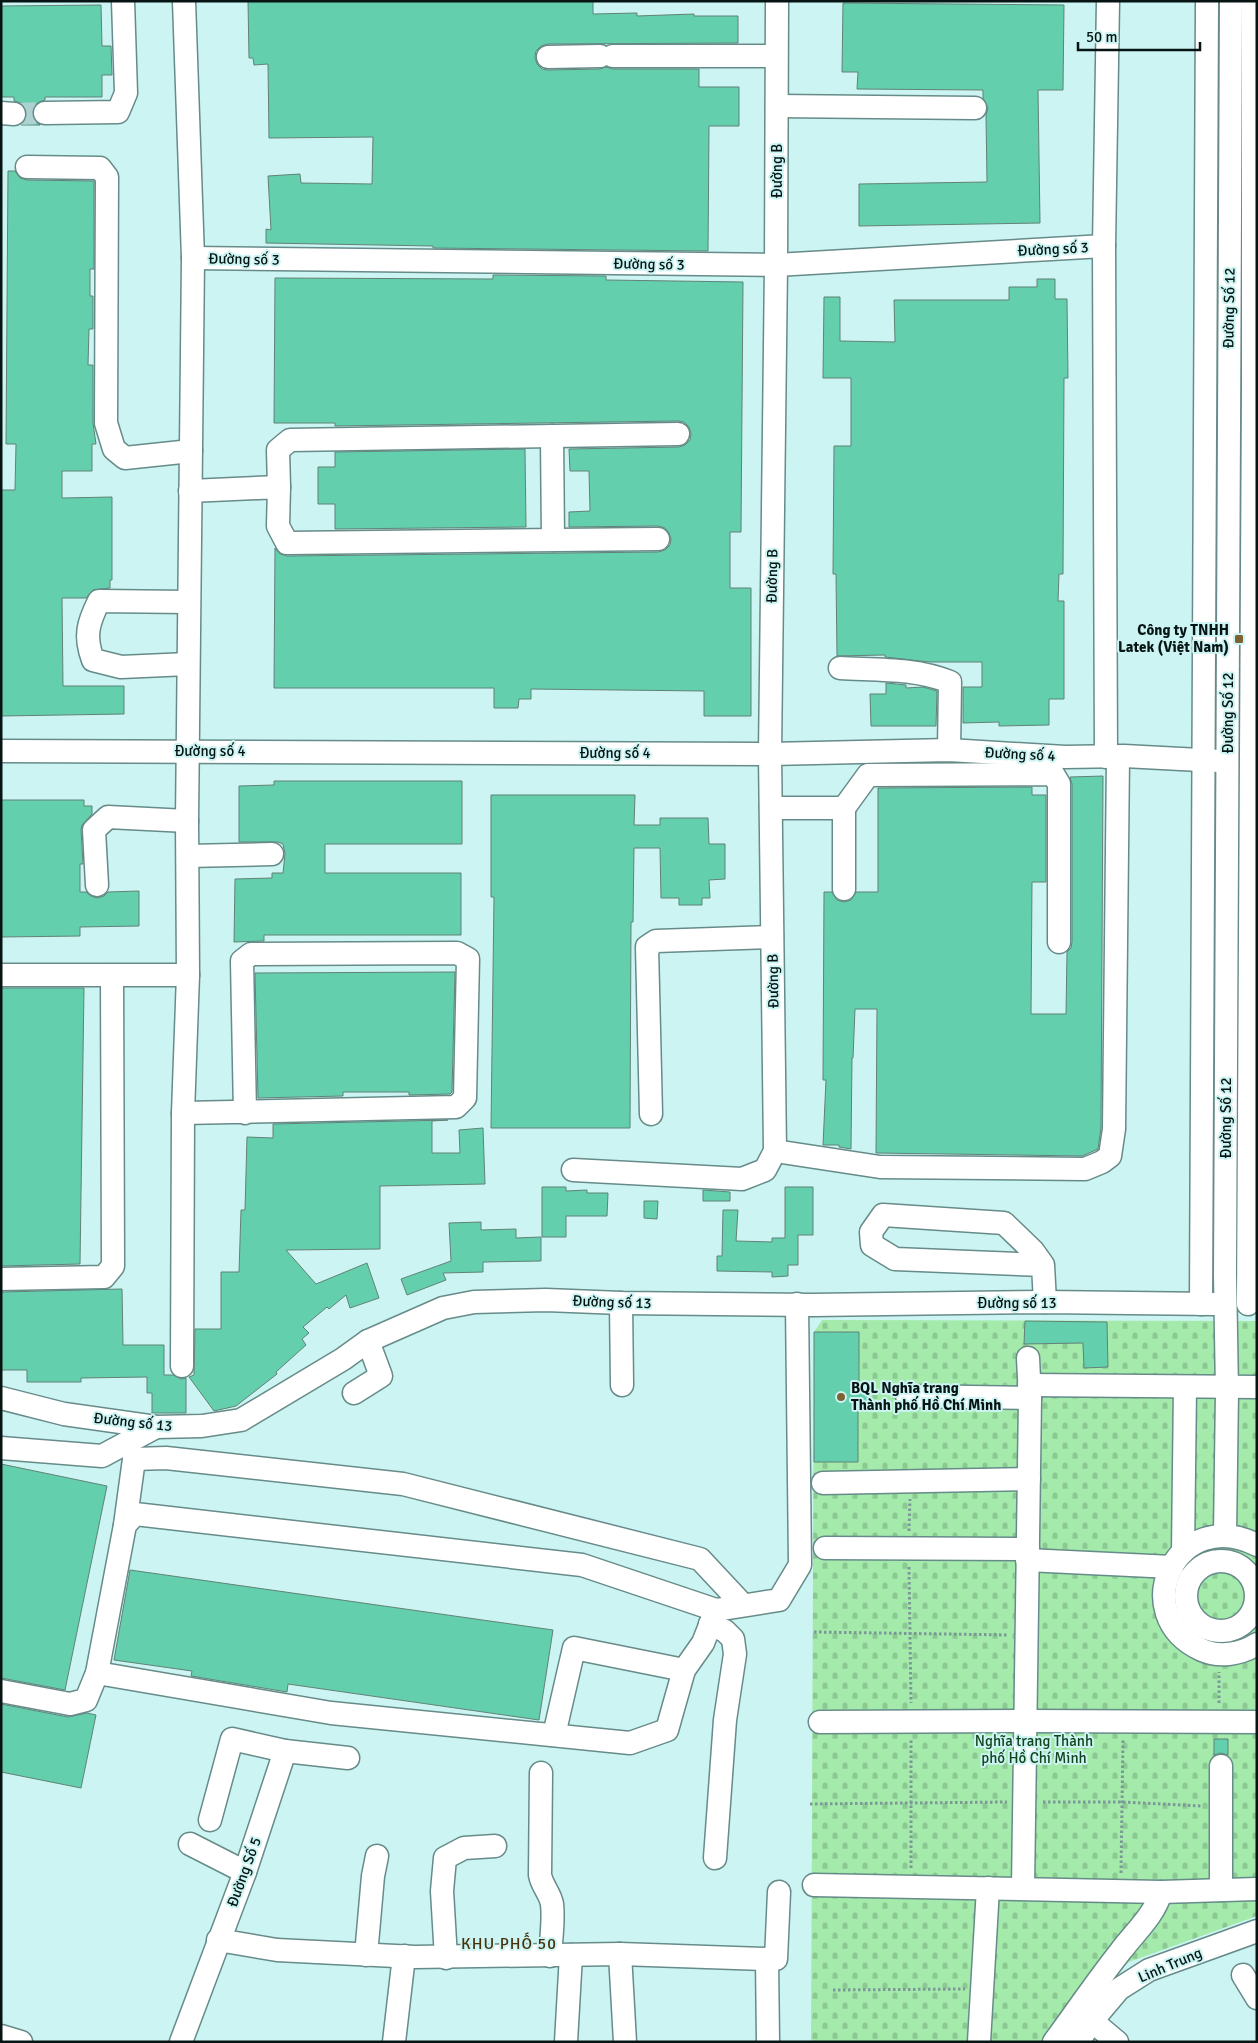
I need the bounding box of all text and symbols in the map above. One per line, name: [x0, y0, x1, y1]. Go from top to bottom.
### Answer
scale bar: [1078, 20, 1200, 52]
text: 50 m: [1086, 28, 1117, 46]
street label: Đường B: [768, 144, 786, 198]
street label: Đường số 3: [1017, 238, 1089, 260]
street label: Đường số 3: [208, 249, 280, 269]
street label: Đường số 3: [613, 254, 685, 274]
street label: Đường Số 12: [1219, 267, 1239, 349]
street label: Đường B: [763, 549, 781, 603]
place label: Công ty TNHH Latek (Việt Nam): [1118, 621, 1229, 656]
marker: Công ty TNHH Latek (Việt Nam): [1233, 633, 1245, 645]
street label: Đường Số 12: [1219, 672, 1237, 754]
street label: Đường số 4: [174, 742, 246, 760]
street label: Đường số 4: [984, 743, 1056, 765]
street label: Đường số 4: [579, 744, 651, 762]
street label: Đường B: [764, 954, 782, 1008]
street label: Đường Số 12: [1217, 1077, 1235, 1159]
street label: Đường số 13: [572, 1292, 652, 1312]
street label: Đường số 13: [977, 1294, 1057, 1312]
place label: BQL Nghĩa trang Thành phố Hồ Chí Minh: [851, 1379, 1001, 1414]
marker: BQL Nghĩa trang Thành phố Hồ Chí Minh: [835, 1391, 847, 1403]
street label: Đường số 13: [93, 1409, 173, 1435]
park label: Nghĩa trang Thành phố Hồ Chí Minh: [975, 1732, 1093, 1767]
street label: Đường Số 5: [223, 1835, 265, 1909]
district label: KHU PHỐ 50: [461, 1932, 557, 1954]
street label: Linh Trung: [1135, 1943, 1205, 1987]

